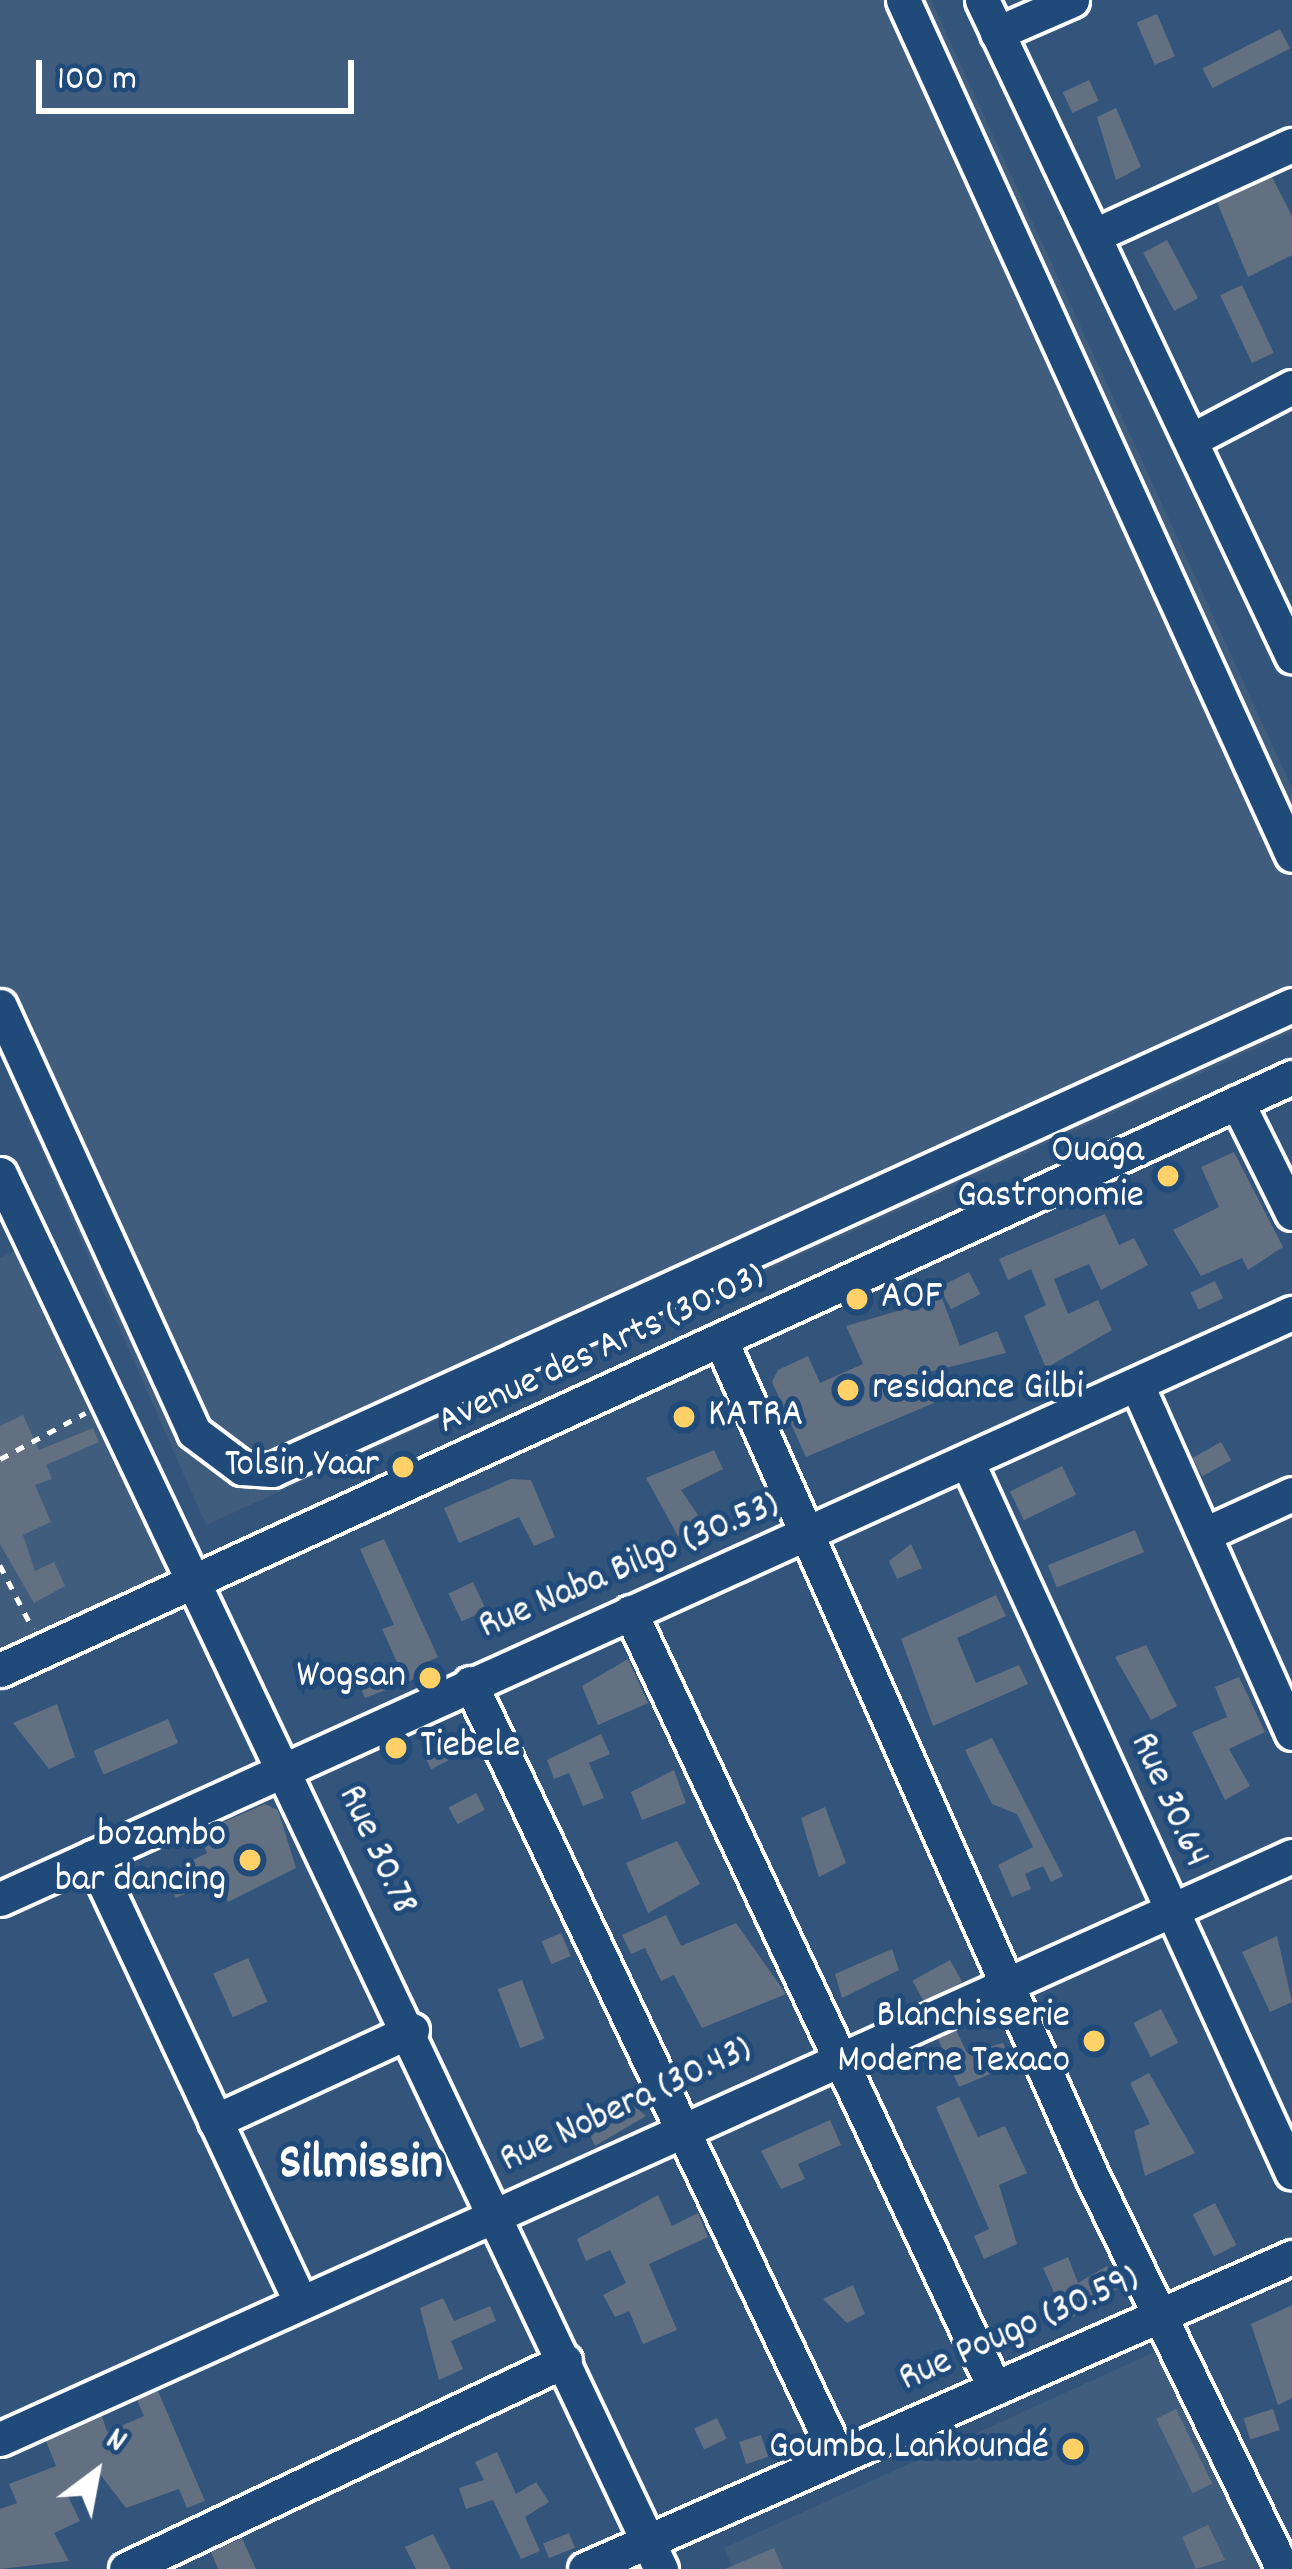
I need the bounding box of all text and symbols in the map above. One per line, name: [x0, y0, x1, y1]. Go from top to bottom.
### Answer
scale bar: [42, 36, 360, 110]
text: 100 m: [57, 55, 137, 107]
place label: Ouaga Gastronomie: [957, 1131, 1144, 1222]
marker: Ouaga Gastronomie: [1155, 1163, 1181, 1189]
street label: Avenue des Arts (30.03): [431, 1255, 773, 1447]
place label: AOF: [881, 1276, 942, 1322]
marker: AOF: [844, 1286, 870, 1312]
place label: residance Gilbi: [872, 1367, 1084, 1413]
marker: residance Gilbi: [835, 1377, 861, 1403]
place label: KATRA: [708, 1394, 803, 1440]
marker: KATRA: [671, 1404, 697, 1430]
place label: Tolsin Yaar: [224, 1444, 379, 1490]
marker: Tolsin Yaar: [390, 1454, 416, 1480]
street label: Rue Naba Bilgo (30.53): [473, 1484, 787, 1652]
place label: Wogsan: [296, 1655, 406, 1701]
marker: Wogsan: [417, 1665, 443, 1691]
place label: Tiebele: [420, 1725, 520, 1771]
street label: Rue 30.64: [1117, 1727, 1217, 1875]
marker: Tiebele: [383, 1735, 409, 1761]
street label: Rue 30.78: [325, 1779, 425, 1923]
place label: bozambo bar dancing: [55, 1815, 226, 1906]
marker: bozambo bar dancing: [237, 1847, 263, 1873]
place label: Blanchisserie Moderne Texaco: [837, 1996, 1070, 2087]
street label: Rue Nobera (30.43): [494, 2028, 760, 2186]
marker: Blanchisserie Moderne Texaco: [1081, 2028, 1107, 2054]
district label: Silmissin: [279, 2135, 443, 2197]
street label: Rue Pougo (30.59): [893, 2257, 1147, 2405]
north arrow: [36, 2413, 156, 2533]
text: N: [96, 2418, 135, 2466]
place label: Goumba Lankoundé: [769, 2426, 1049, 2472]
marker: Goumba Lankoundé: [1060, 2436, 1086, 2462]

